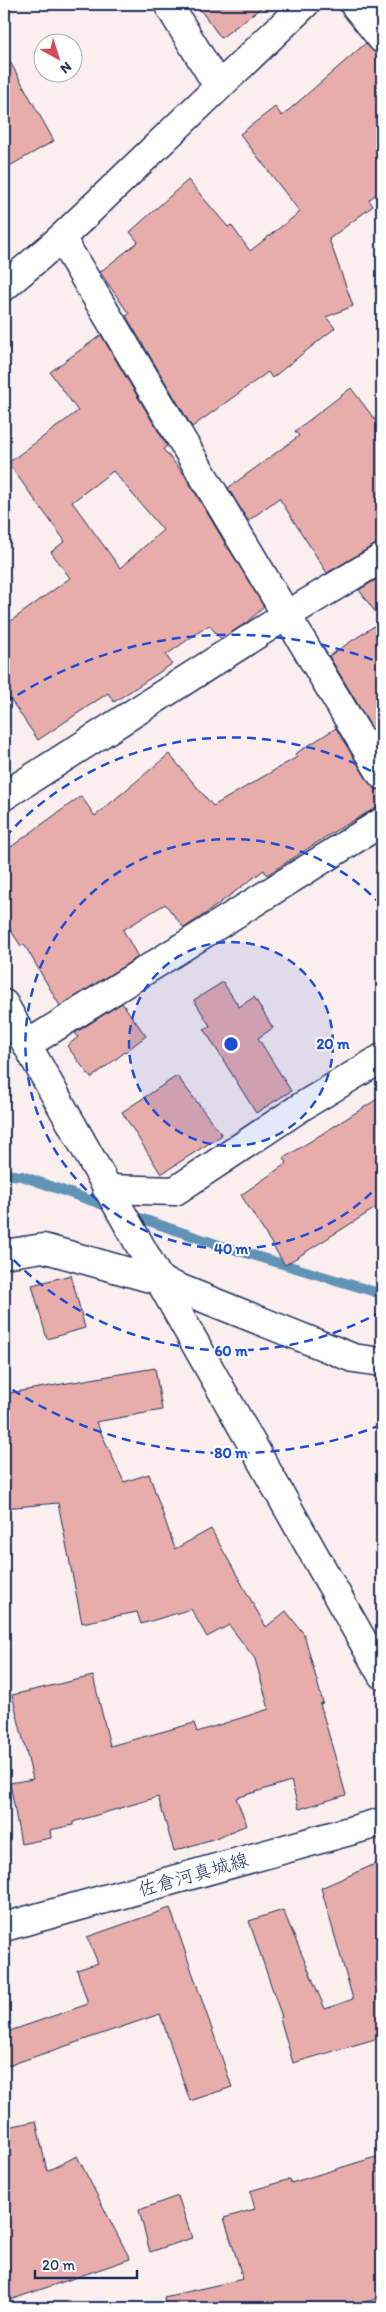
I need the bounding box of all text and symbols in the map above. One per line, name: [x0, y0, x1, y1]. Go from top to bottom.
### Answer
north arrow: [32, 32, 82, 82]
text: N: [57, 58, 75, 77]
centre of rings: [222, 1035, 240, 1053]
text: 20 m: [316, 1035, 350, 1053]
text: 40 m: [214, 1240, 249, 1258]
text: 60 m: [214, 1342, 248, 1360]
text: 80 m: [214, 1444, 248, 1462]
street label: 佐倉河真城線: [135, 1848, 251, 1901]
scale bar: [35, 2247, 138, 2279]
text: 20 m: [42, 2256, 76, 2274]

